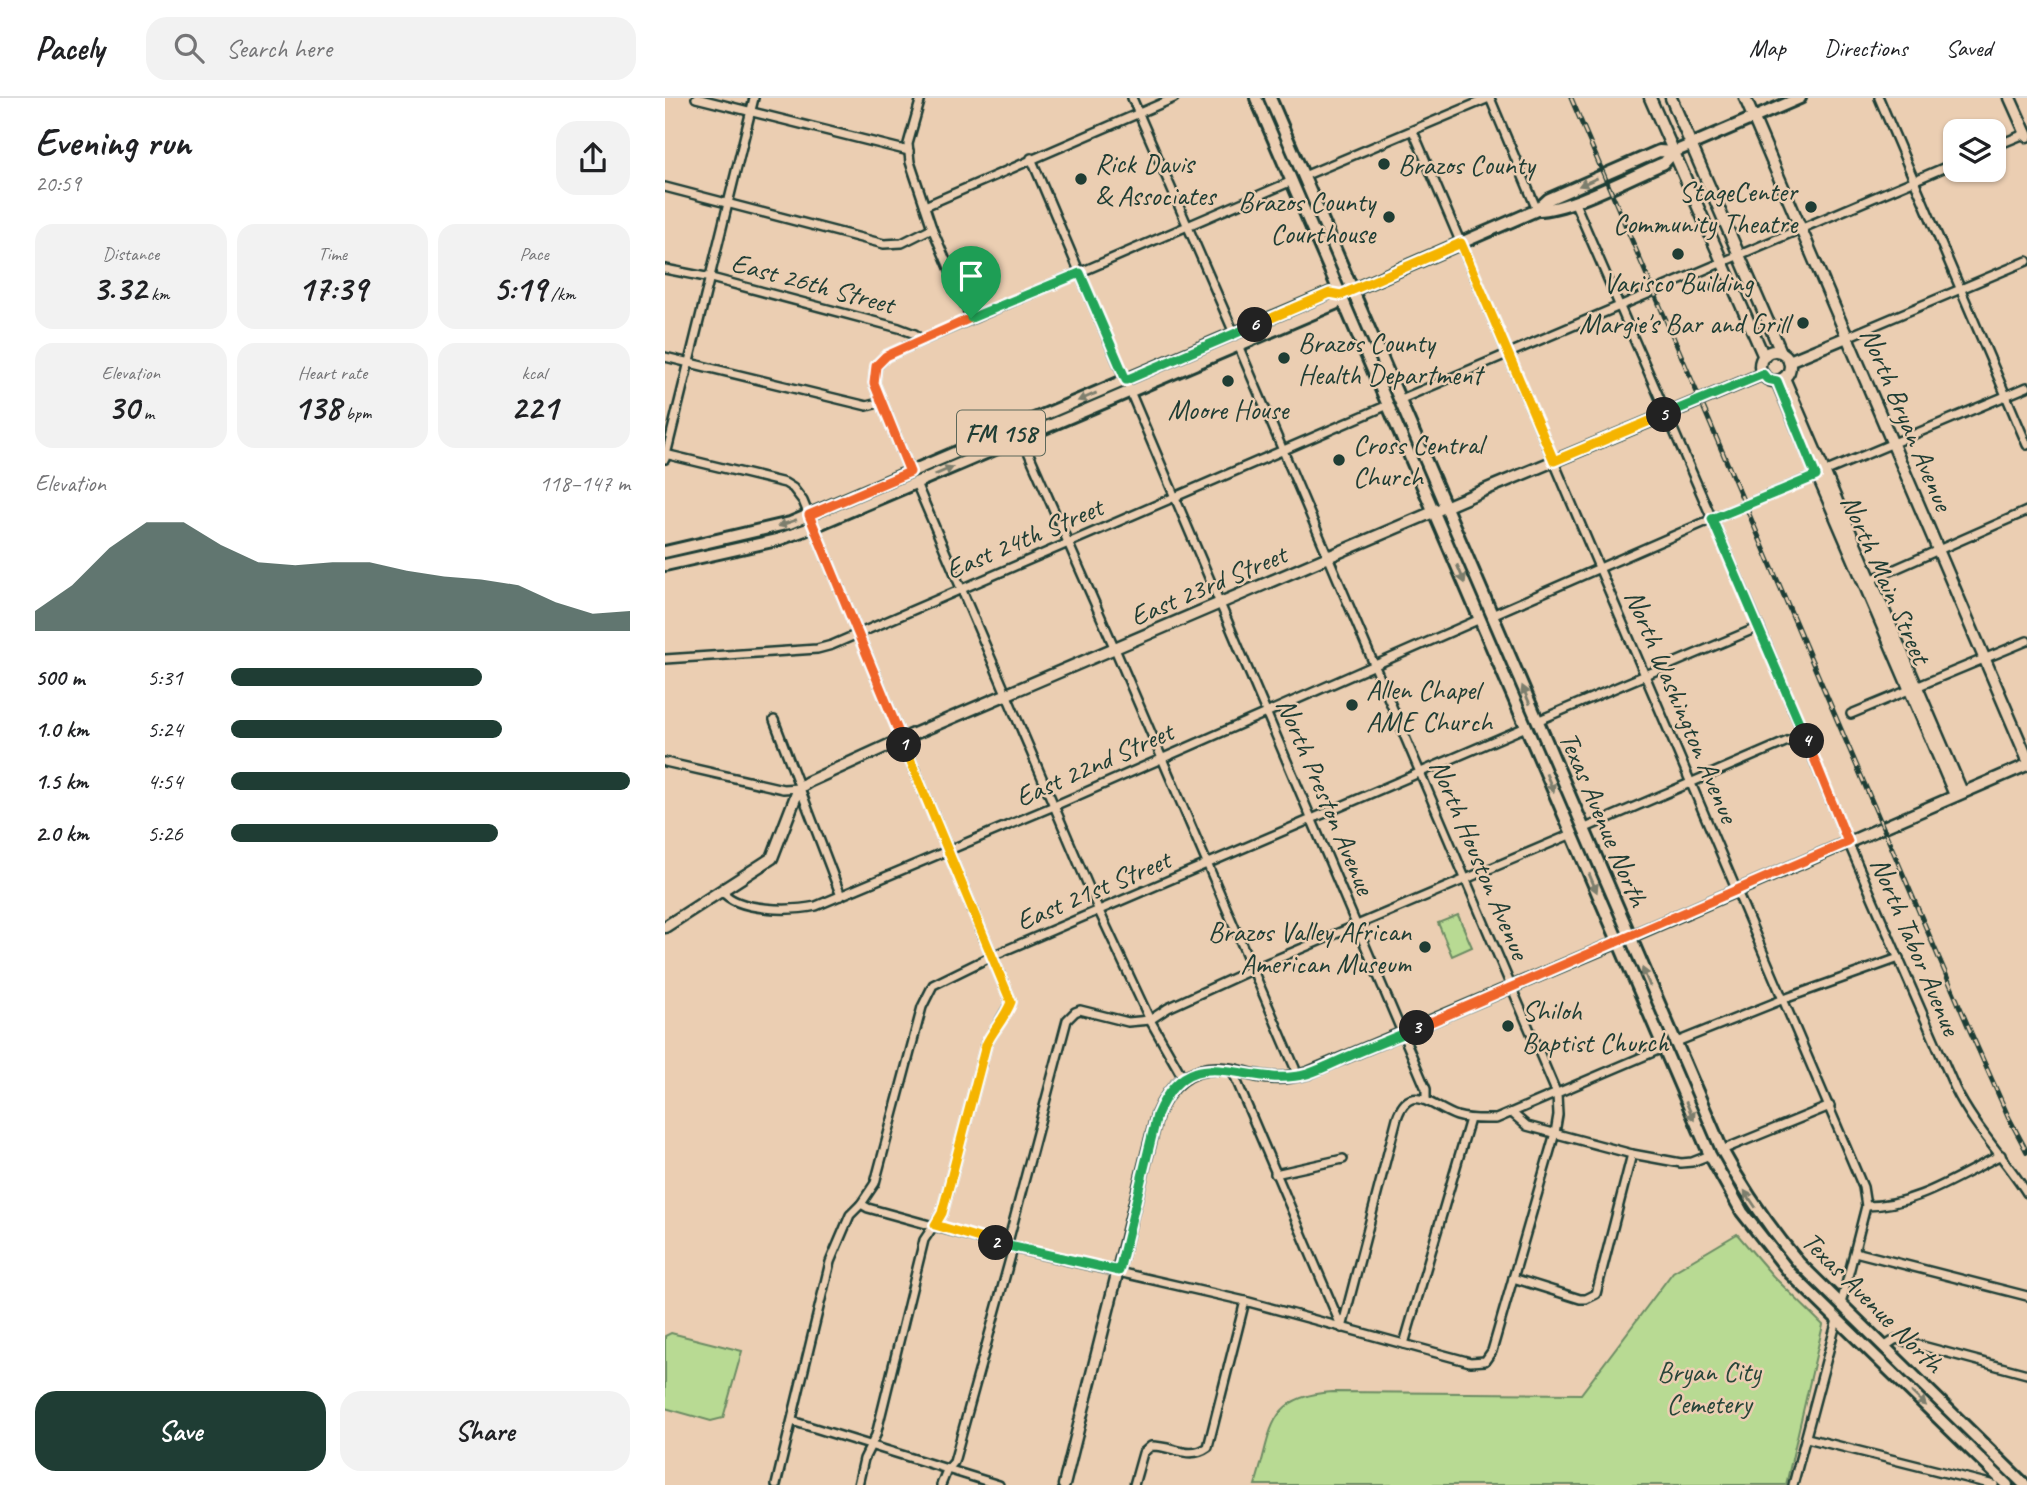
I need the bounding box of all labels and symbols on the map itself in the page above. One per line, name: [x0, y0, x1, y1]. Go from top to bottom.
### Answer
place label: Rick Davis & Associates: [1095, 146, 1218, 213]
place label: Brazos County: [1398, 147, 1537, 182]
marker: Brazos County: [1376, 156, 1392, 172]
marker: Rick Davis & Associates: [1073, 171, 1089, 187]
place label: StageCenter Community Theatre: [1613, 174, 1799, 241]
one-way arrow: [1577, 177, 1598, 188]
place label: Brazos County Courthouse: [1238, 184, 1377, 251]
marker: StageCenter Community Theatre: [1803, 199, 1819, 215]
marker: Brazos County Courthouse: [1381, 209, 1397, 225]
street label: East 26th Street: [728, 244, 901, 322]
pin: [941, 246, 1001, 318]
marker: Varisco Building: [1670, 246, 1686, 262]
place label: Varisco Building: [1603, 265, 1754, 300]
place label: Margie's Bar and Grill: [1579, 306, 1794, 341]
pin: 6: [1237, 308, 1273, 342]
marker: Margie's Bar and Grill: [1795, 315, 1811, 331]
street label: North Bryan Avenue: [1853, 322, 1962, 518]
place label: Brazos County Health Department: [1298, 325, 1485, 392]
marker: Brazos County Health Department: [1276, 350, 1292, 366]
marker: Moore House: [1220, 373, 1236, 389]
one-way arrow: [1076, 391, 1097, 402]
place label: Moore House: [1168, 392, 1290, 427]
pin: 5: [1647, 398, 1681, 432]
road number: FM 158: [957, 410, 1045, 456]
place label: Cross Central Church: [1353, 427, 1488, 494]
marker: Cross Central Church: [1331, 452, 1347, 468]
one-way arrow: [934, 466, 955, 477]
street label: East 24th Street: [940, 488, 1110, 587]
street label: North Main Street: [1833, 489, 1940, 671]
one-way arrow: [777, 518, 798, 529]
street label: East 23rd Street: [1125, 535, 1294, 634]
one-way arrow: [1455, 564, 1466, 585]
street label: North Washington Avenue: [1617, 584, 1748, 830]
place label: Allen Chapel AME Church: [1366, 672, 1494, 739]
one-way arrow: [1520, 684, 1531, 705]
street label: North Preston Avenue: [1269, 693, 1384, 901]
marker: Allen Chapel AME Church: [1344, 697, 1360, 713]
street label: East 22nd Street: [1010, 713, 1181, 814]
pin: 4: [1789, 724, 1825, 758]
street label: Texas Avenue North: [1551, 726, 1657, 914]
pin: 1: [887, 728, 921, 762]
street label: North Houston Avenue: [1422, 754, 1539, 966]
one-way arrow: [1545, 773, 1556, 794]
street label: East 21st Street: [1011, 841, 1178, 938]
street label: North Tabor Avenue: [1863, 852, 1970, 1042]
one-way arrow: [1588, 873, 1599, 894]
place label: Brazos Valley African American Museum: [1208, 914, 1412, 981]
marker: Brazos Valley African American Museum: [1417, 939, 1433, 955]
one-way arrow: [1641, 966, 1652, 987]
place label: Shiloh Baptist Church: [1522, 993, 1670, 1060]
pin: 3: [1399, 1010, 1435, 1046]
marker: Shiloh Baptist Church: [1500, 1018, 1516, 1034]
one-way arrow: [1684, 1101, 1696, 1121]
one-way arrow: [1744, 1190, 1757, 1209]
street label: Texas Avenue North: [1795, 1224, 1953, 1382]
pin: 2: [979, 1226, 1013, 1260]
park label: Bryan City Cemetery: [1657, 1354, 1763, 1421]
one-way arrow: [1910, 1391, 1927, 1407]

